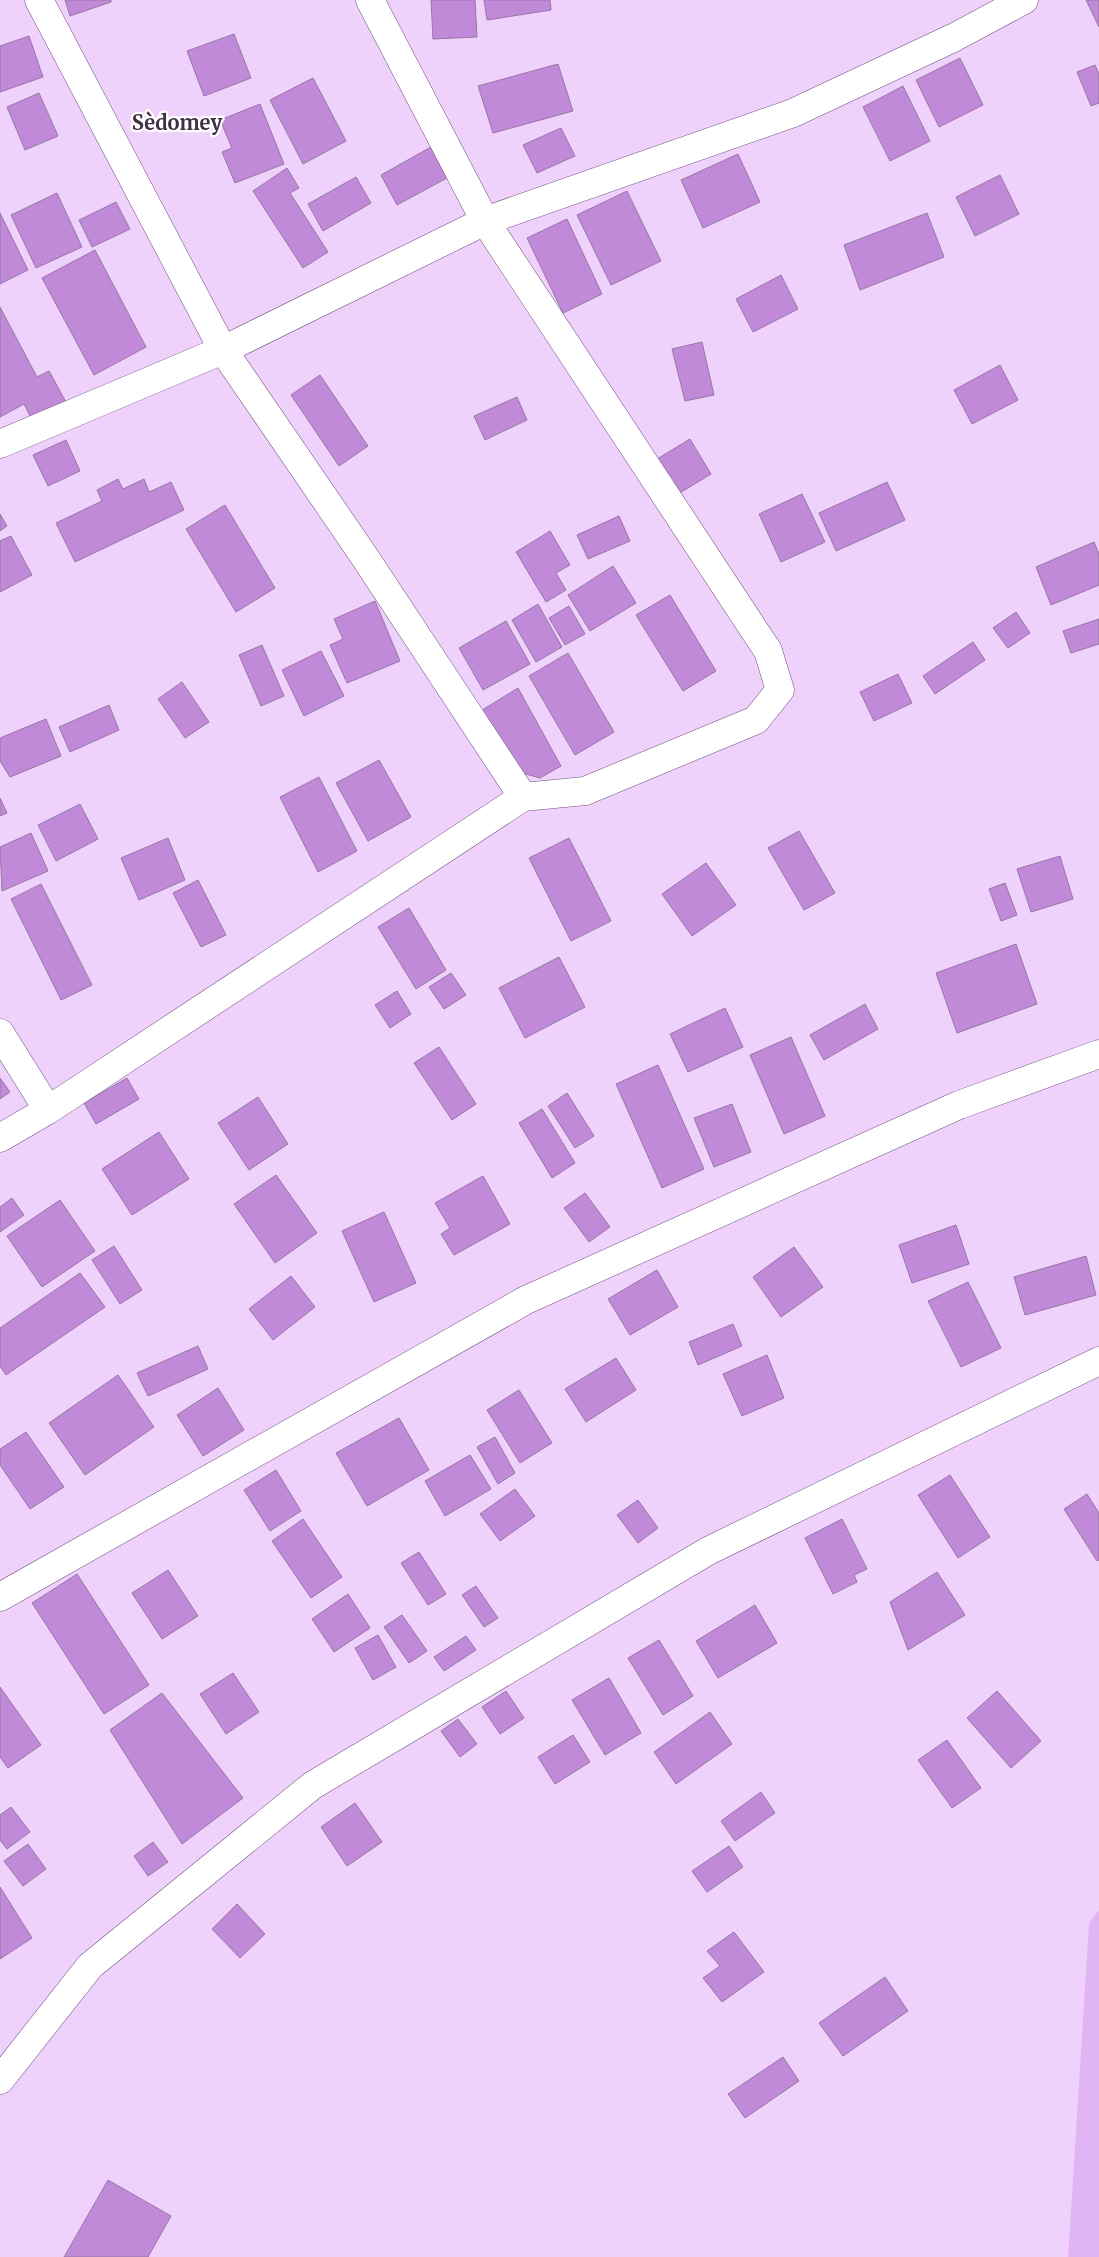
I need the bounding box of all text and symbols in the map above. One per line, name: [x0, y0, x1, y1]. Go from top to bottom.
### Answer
district label: Sèdomey: [132, 110, 222, 135]

